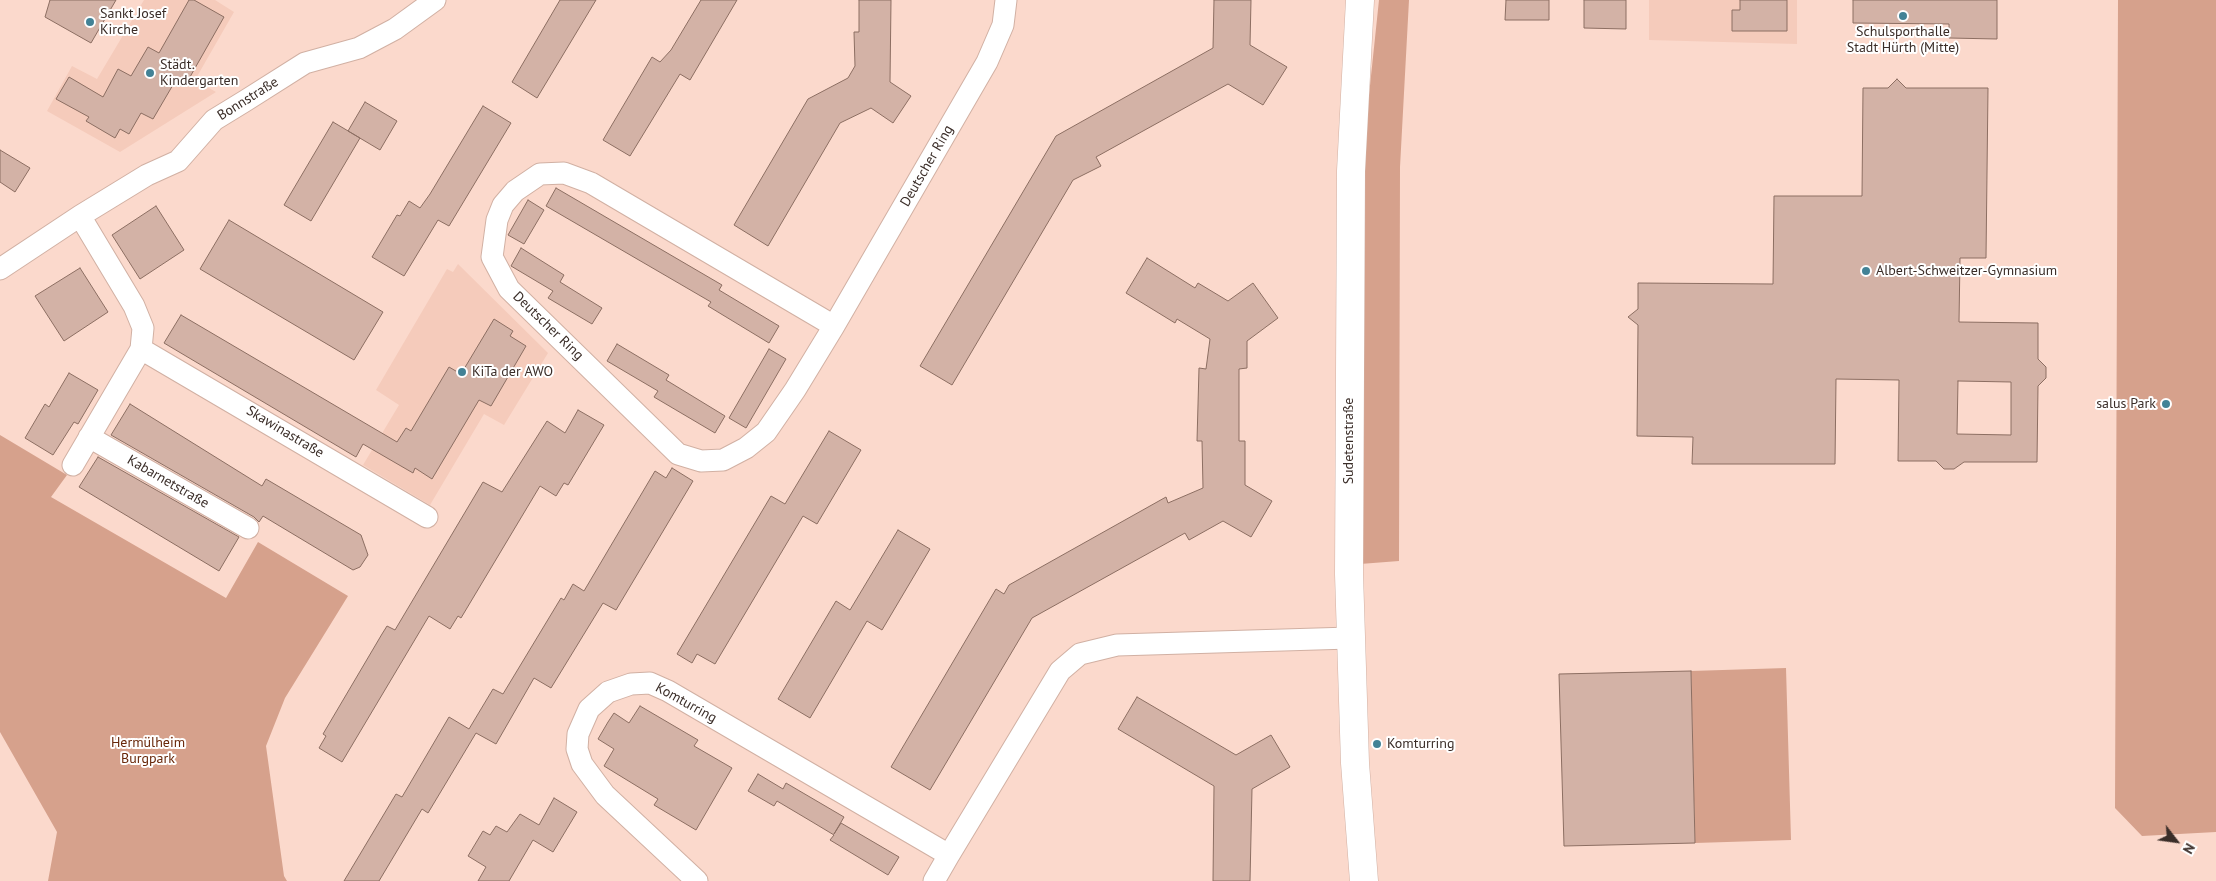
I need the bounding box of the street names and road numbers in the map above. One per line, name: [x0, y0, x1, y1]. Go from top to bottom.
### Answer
street label: Bonnstraße: [214, 74, 282, 124]
street label: Deutscher Ring: [897, 122, 957, 210]
street label: Deutscher Ring: [509, 288, 587, 364]
street label: Sudetenstraße: [1341, 398, 1357, 484]
street label: Skawinastraße: [243, 402, 327, 462]
street label: Kabarnetstraße: [124, 452, 212, 512]
street label: Komturring: [652, 679, 720, 727]

